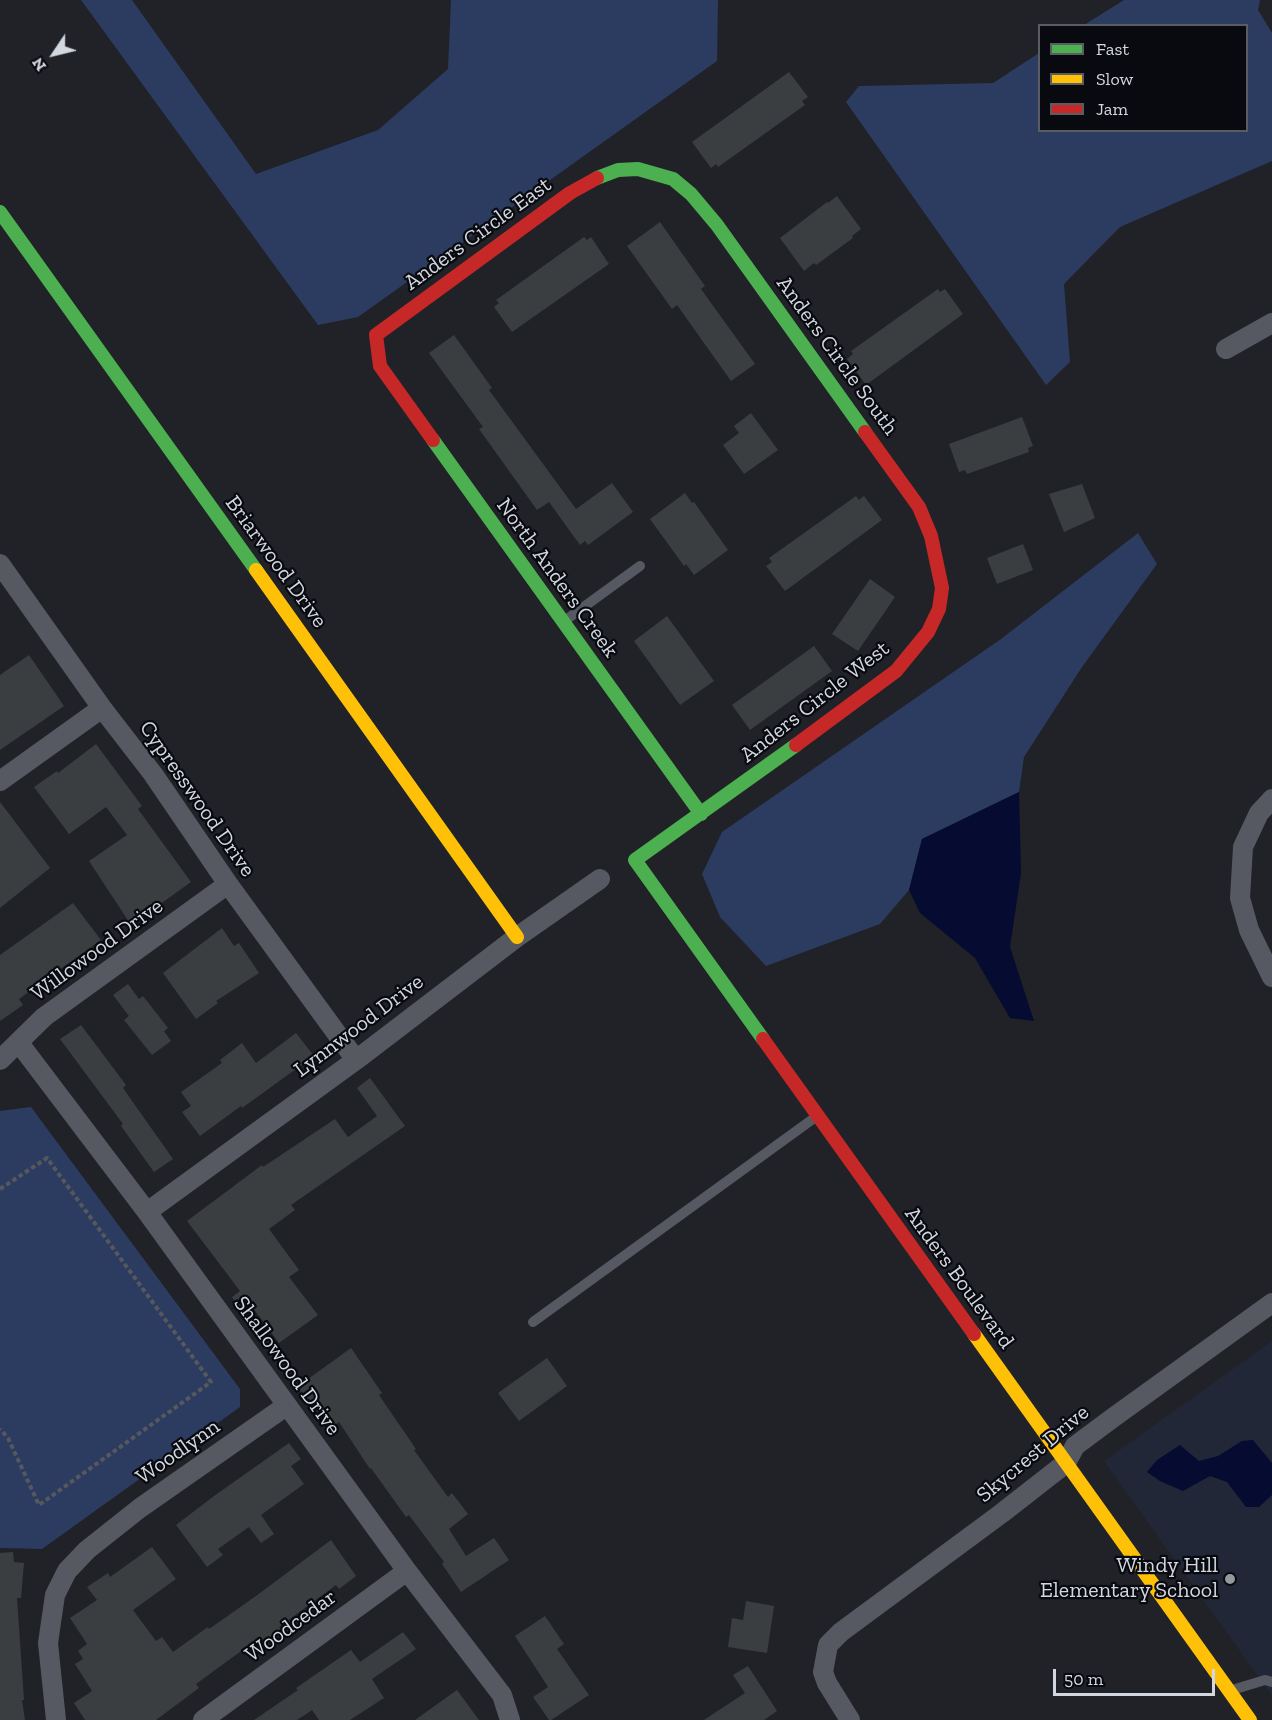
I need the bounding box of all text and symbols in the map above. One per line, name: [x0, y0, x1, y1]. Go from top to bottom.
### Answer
north arrow: [24, 24, 84, 84]
legend: [1038, 24, 1248, 132]
text: Fast: [1096, 38, 1129, 60]
text: N: [28, 54, 50, 75]
text: Slow: [1096, 68, 1133, 90]
text: Jam: [1096, 98, 1128, 120]
street label: Anders Circle East: [399, 172, 557, 296]
street label: Anders Circle South: [770, 271, 904, 441]
street label: Briarwood Drive: [219, 491, 333, 633]
street label: North Anders Creek: [490, 493, 624, 663]
street label: Anders Circle West: [735, 636, 895, 768]
street label: Cypresswood Drive: [133, 716, 261, 882]
street label: Willowood Drive: [26, 893, 168, 1007]
street label: Lynnwood Drive: [289, 969, 429, 1083]
street label: Anders Boulevard: [899, 1202, 1019, 1354]
street label: Shallowood Drive: [228, 1291, 346, 1441]
street label: Skycrest Drive: [971, 1399, 1095, 1509]
street label: Woodlynn: [131, 1414, 225, 1490]
place label: Windy Hill Elementary School: [1040, 1553, 1218, 1604]
marker: Windy Hill Elementary School: [1223, 1572, 1237, 1586]
street label: Woodcedar: [240, 1584, 342, 1668]
scale bar: [1056, 1657, 1218, 1695]
text: 50 m: [1064, 1668, 1103, 1690]

